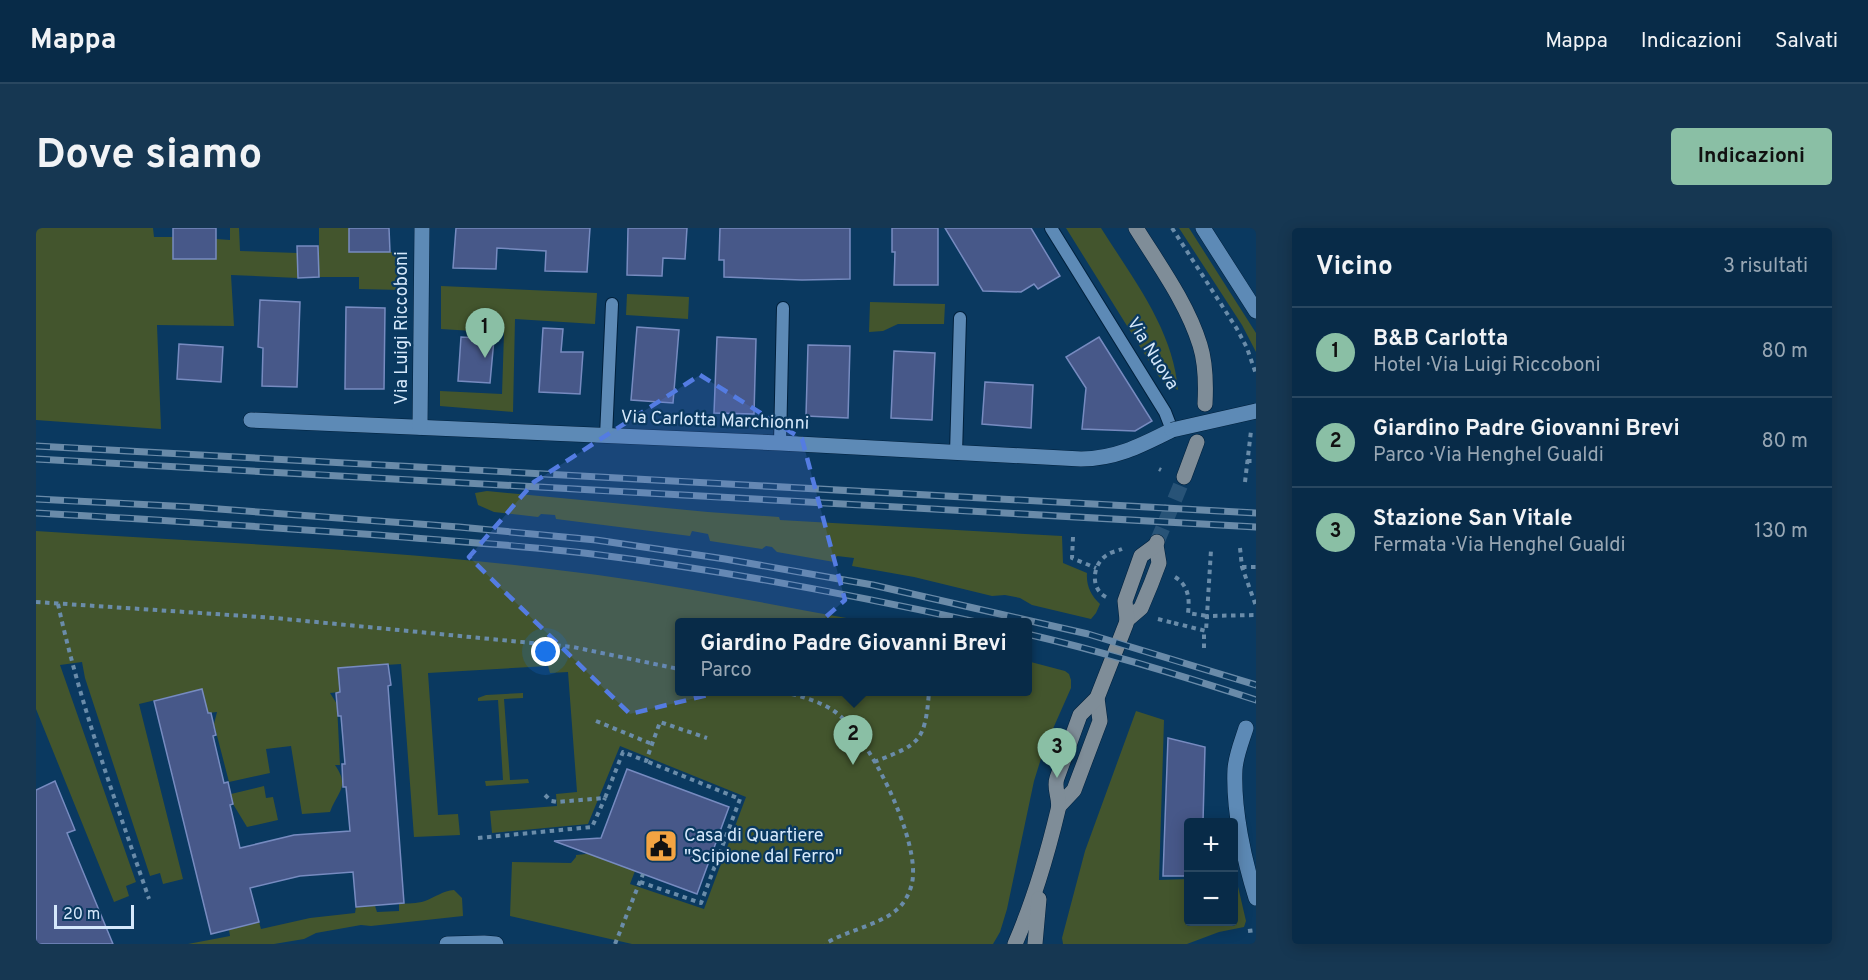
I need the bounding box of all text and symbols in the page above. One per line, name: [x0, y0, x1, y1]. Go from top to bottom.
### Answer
text: Mappa: [30, 23, 116, 59]
text: Mappa: [1545, 28, 1608, 55]
text: Indicazioni: [1641, 28, 1742, 55]
text: Salvati: [1775, 28, 1838, 55]
button: Indicazioni: [1671, 128, 1832, 185]
text: Dove siamo: [36, 130, 262, 183]
street label: Via Luigi Riccoboni: [391, 251, 414, 405]
text: Vicino: [1316, 251, 1393, 284]
text: 3 risultati: [1723, 254, 1808, 280]
pin: 1: [466, 308, 504, 358]
street label: Via Nuova: [1121, 314, 1183, 394]
text: B&B Carlotta: [1373, 326, 1508, 353]
text: 1: [1332, 339, 1340, 365]
text: 80 m: [1762, 339, 1808, 365]
text: Hotel · Via Luigi Riccoboni: [1373, 353, 1601, 379]
street label: Via Carlotta Marchionni: [620, 406, 810, 436]
text: Giardino Padre Giovanni Brevi: [1373, 416, 1680, 443]
text: 2: [1329, 429, 1342, 455]
text: 80 m: [1762, 429, 1808, 455]
text: Parco · Via Henghel Gualdi: [1373, 443, 1604, 469]
text: Stazione San Vitale: [1373, 506, 1573, 533]
text: 3: [1330, 519, 1342, 545]
text: 130 m: [1754, 519, 1808, 545]
text: Fermata · Via Henghel Gualdi: [1373, 533, 1626, 559]
popup: [675, 618, 1032, 696]
text: Giardino Padre Giovanni Brevi: [700, 631, 1007, 658]
your location: [531, 637, 560, 666]
text: Parco: [700, 658, 752, 684]
pin: 2: [834, 716, 872, 765]
pin: 3: [1038, 728, 1076, 778]
map controls: [1184, 818, 1238, 926]
button: +: [1184, 818, 1238, 872]
place label: Casa di Quartiere "Scipione dal Ferro": [684, 825, 842, 869]
public building icon: Casa di Quartiere "Scipione dal Ferro": [643, 828, 679, 864]
button: −: [1184, 872, 1238, 926]
scale bar: [54, 902, 134, 930]
text: 20 m: [63, 905, 100, 925]

